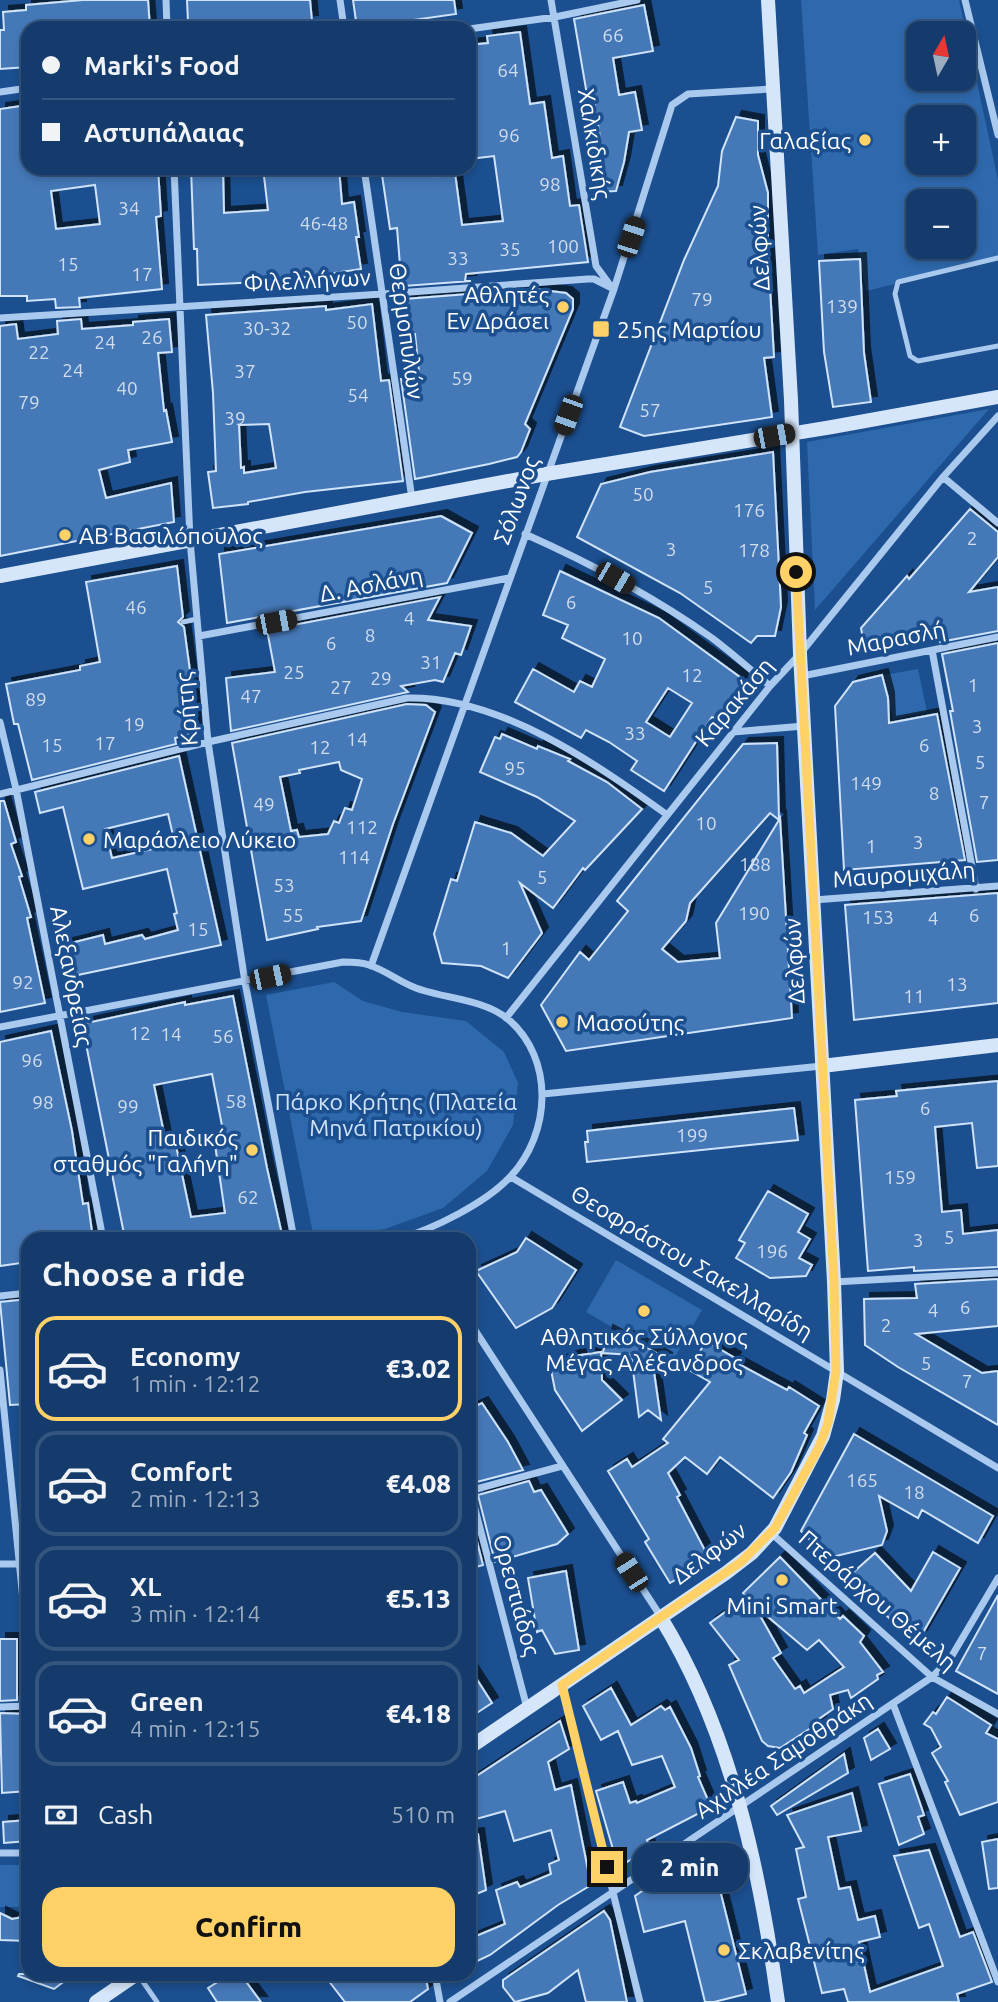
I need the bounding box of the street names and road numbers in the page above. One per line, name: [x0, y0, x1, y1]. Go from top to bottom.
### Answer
street label: Χαλκιδικής: [573, 87, 616, 201]
street label: Δελφών: [744, 204, 774, 292]
street label: Θερμοπυλών: [385, 261, 429, 401]
street label: Φιλελλήνων: [243, 264, 371, 296]
street label: Σόλωνος: [489, 453, 544, 548]
street label: Δ. Ασλάνη: [317, 562, 425, 606]
street label: Μαρασλή: [845, 616, 947, 660]
street label: Καρακάση: [690, 653, 778, 751]
street label: Κρήτης: [170, 671, 203, 747]
street label: Μαυρομιχάλη: [832, 857, 976, 891]
street label: Αλεξανδρείας: [44, 904, 98, 1049]
street label: Δελφών: [779, 917, 809, 1005]
street label: Θεοφράστου Σακελλαρίδη: [567, 1180, 817, 1344]
street label: Δελφών: [667, 1517, 751, 1589]
street label: Πτεράρχου Θέμελη: [794, 1525, 962, 1675]
street label: Ορεστιάδος: [488, 1532, 545, 1659]
street label: Αχιλλέα Σαμοθράκη: [690, 1687, 876, 1823]

